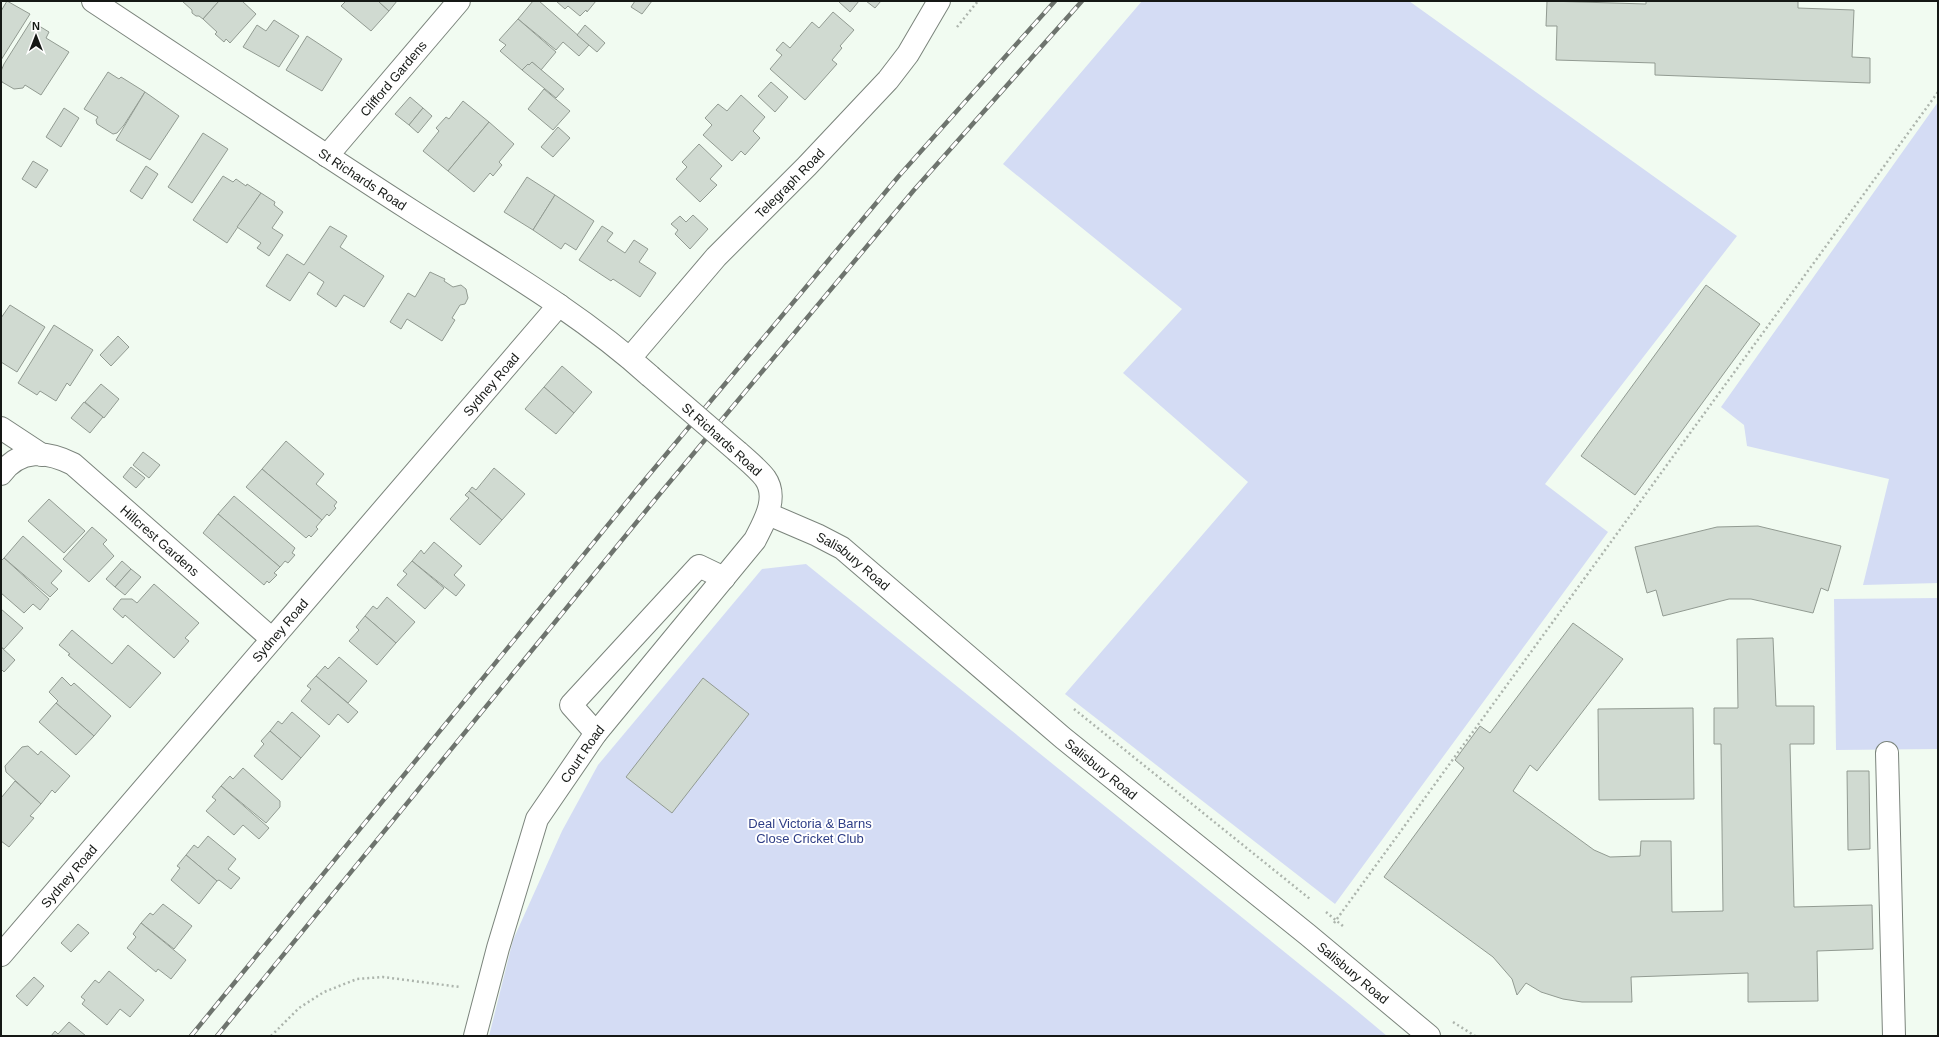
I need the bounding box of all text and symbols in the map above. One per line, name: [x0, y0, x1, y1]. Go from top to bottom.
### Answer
north arrow: [16, 16, 56, 56]
text: N: [32, 20, 40, 32]
street label: Clifford Gardens: [357, 37, 430, 120]
street label: St Richards Road: [316, 145, 409, 213]
street label: Telegraph Road: [752, 145, 828, 221]
street label: Sydney Road: [460, 350, 522, 419]
street label: St Richards Road: [679, 400, 765, 479]
street label: Hillcrest Gardens: [117, 502, 202, 580]
street label: Salisbury Road: [814, 529, 893, 594]
street label: Sydney Road: [249, 596, 311, 665]
street label: Court Road: [557, 722, 607, 786]
street label: Salisbury Road: [1062, 736, 1140, 803]
park label: Deal Victoria & Barns Close Cricket Club: [748, 816, 872, 846]
street label: Sydney Road: [38, 842, 100, 911]
street label: Salisbury Road: [1314, 939, 1391, 1007]

